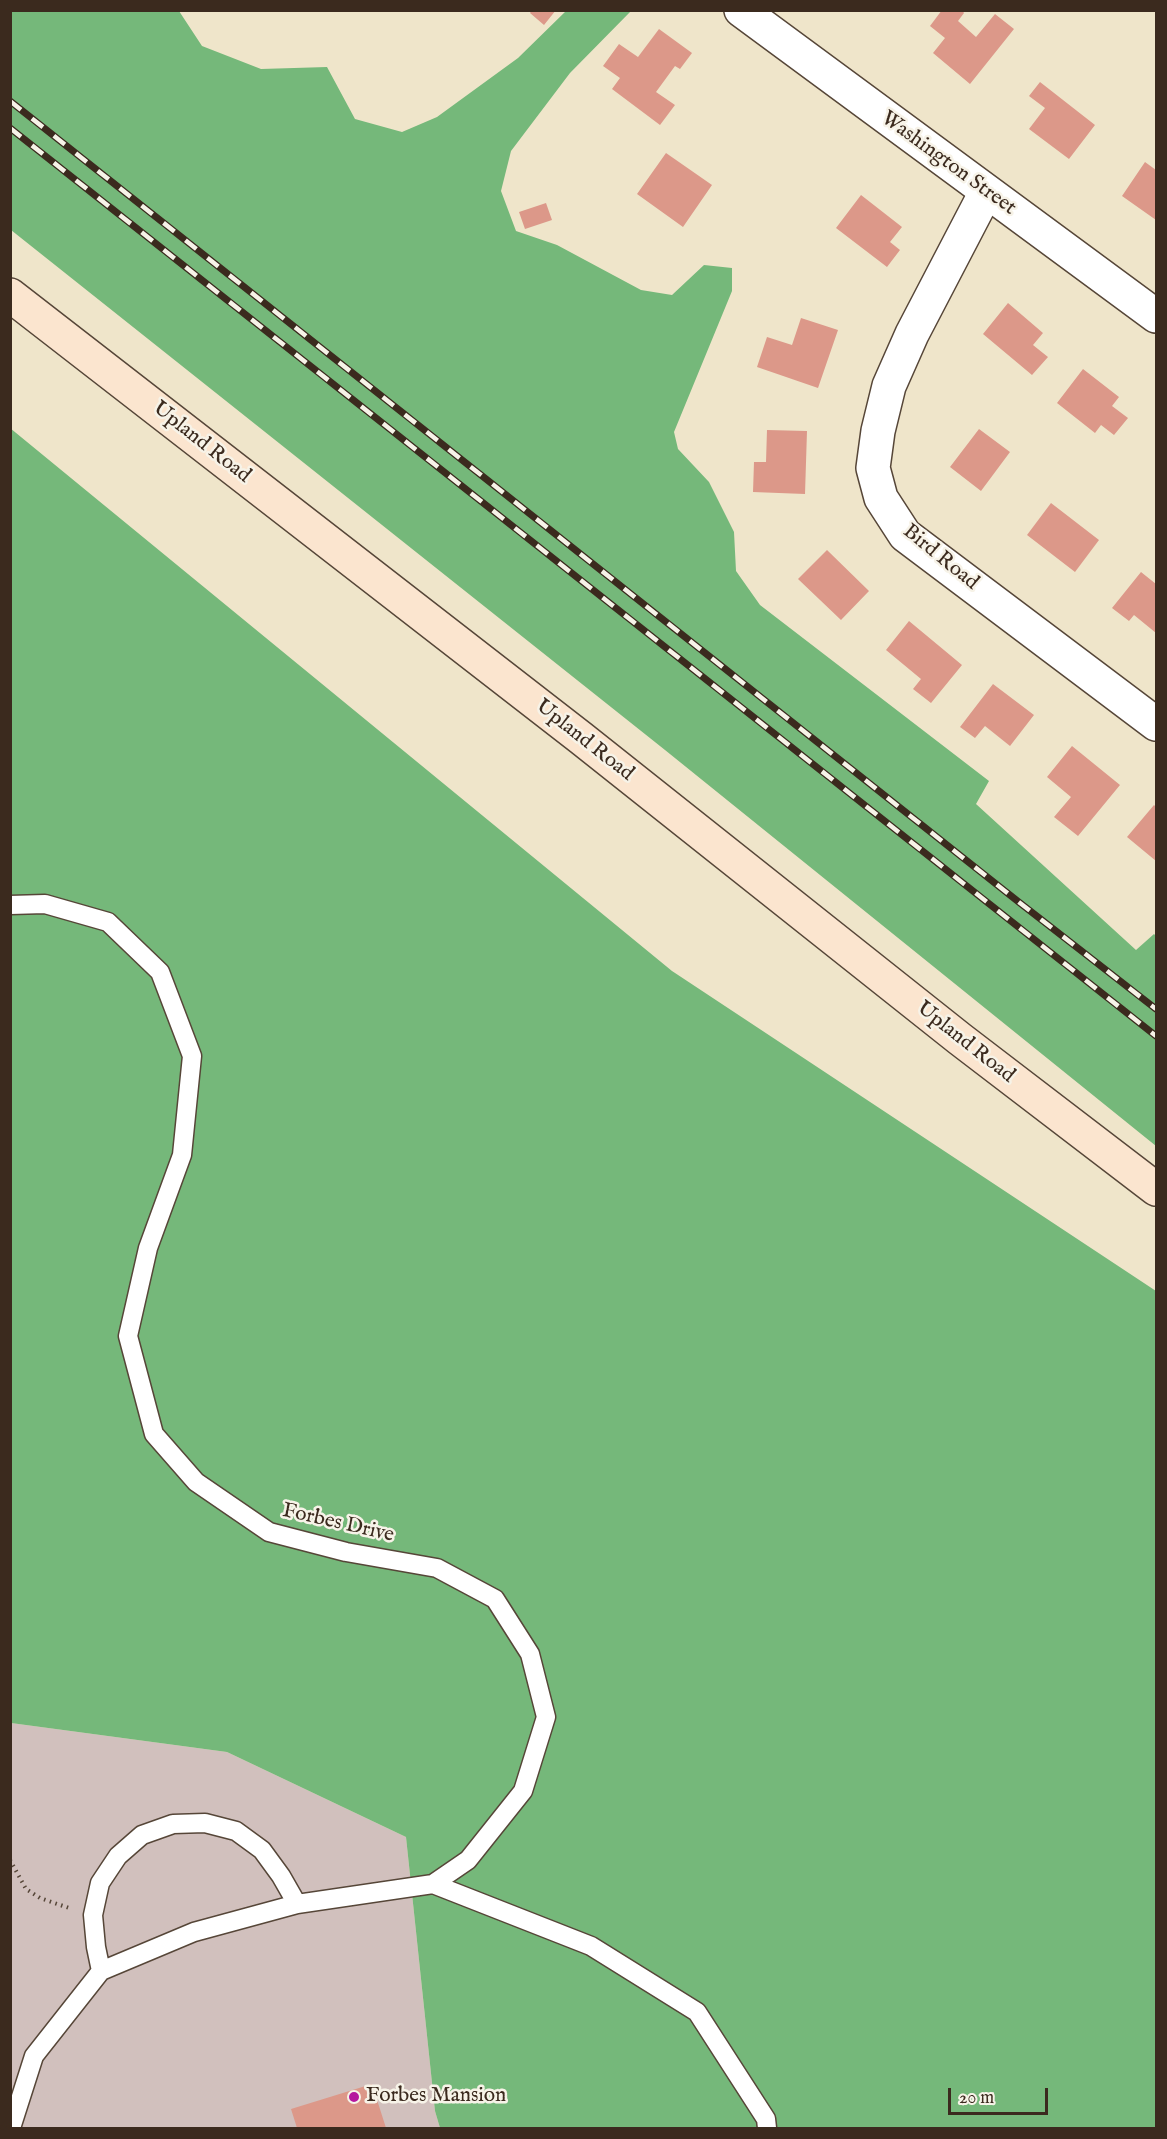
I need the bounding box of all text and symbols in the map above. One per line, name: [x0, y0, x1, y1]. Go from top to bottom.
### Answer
street label: Washington Street: [875, 107, 1021, 221]
street label: Upland Road: [147, 397, 255, 489]
street label: Bird Road: [897, 520, 983, 596]
street label: Upland Road: [530, 695, 638, 787]
street label: Upland Road: [911, 997, 1019, 1089]
street label: Forbes Drive: [280, 1499, 396, 1549]
scale bar: [951, 2076, 1052, 2114]
place label: Forbes Mansion: [366, 2084, 506, 2110]
text: 20 m: [959, 2087, 994, 2110]
marker: Forbes Mansion: [347, 2090, 361, 2104]

